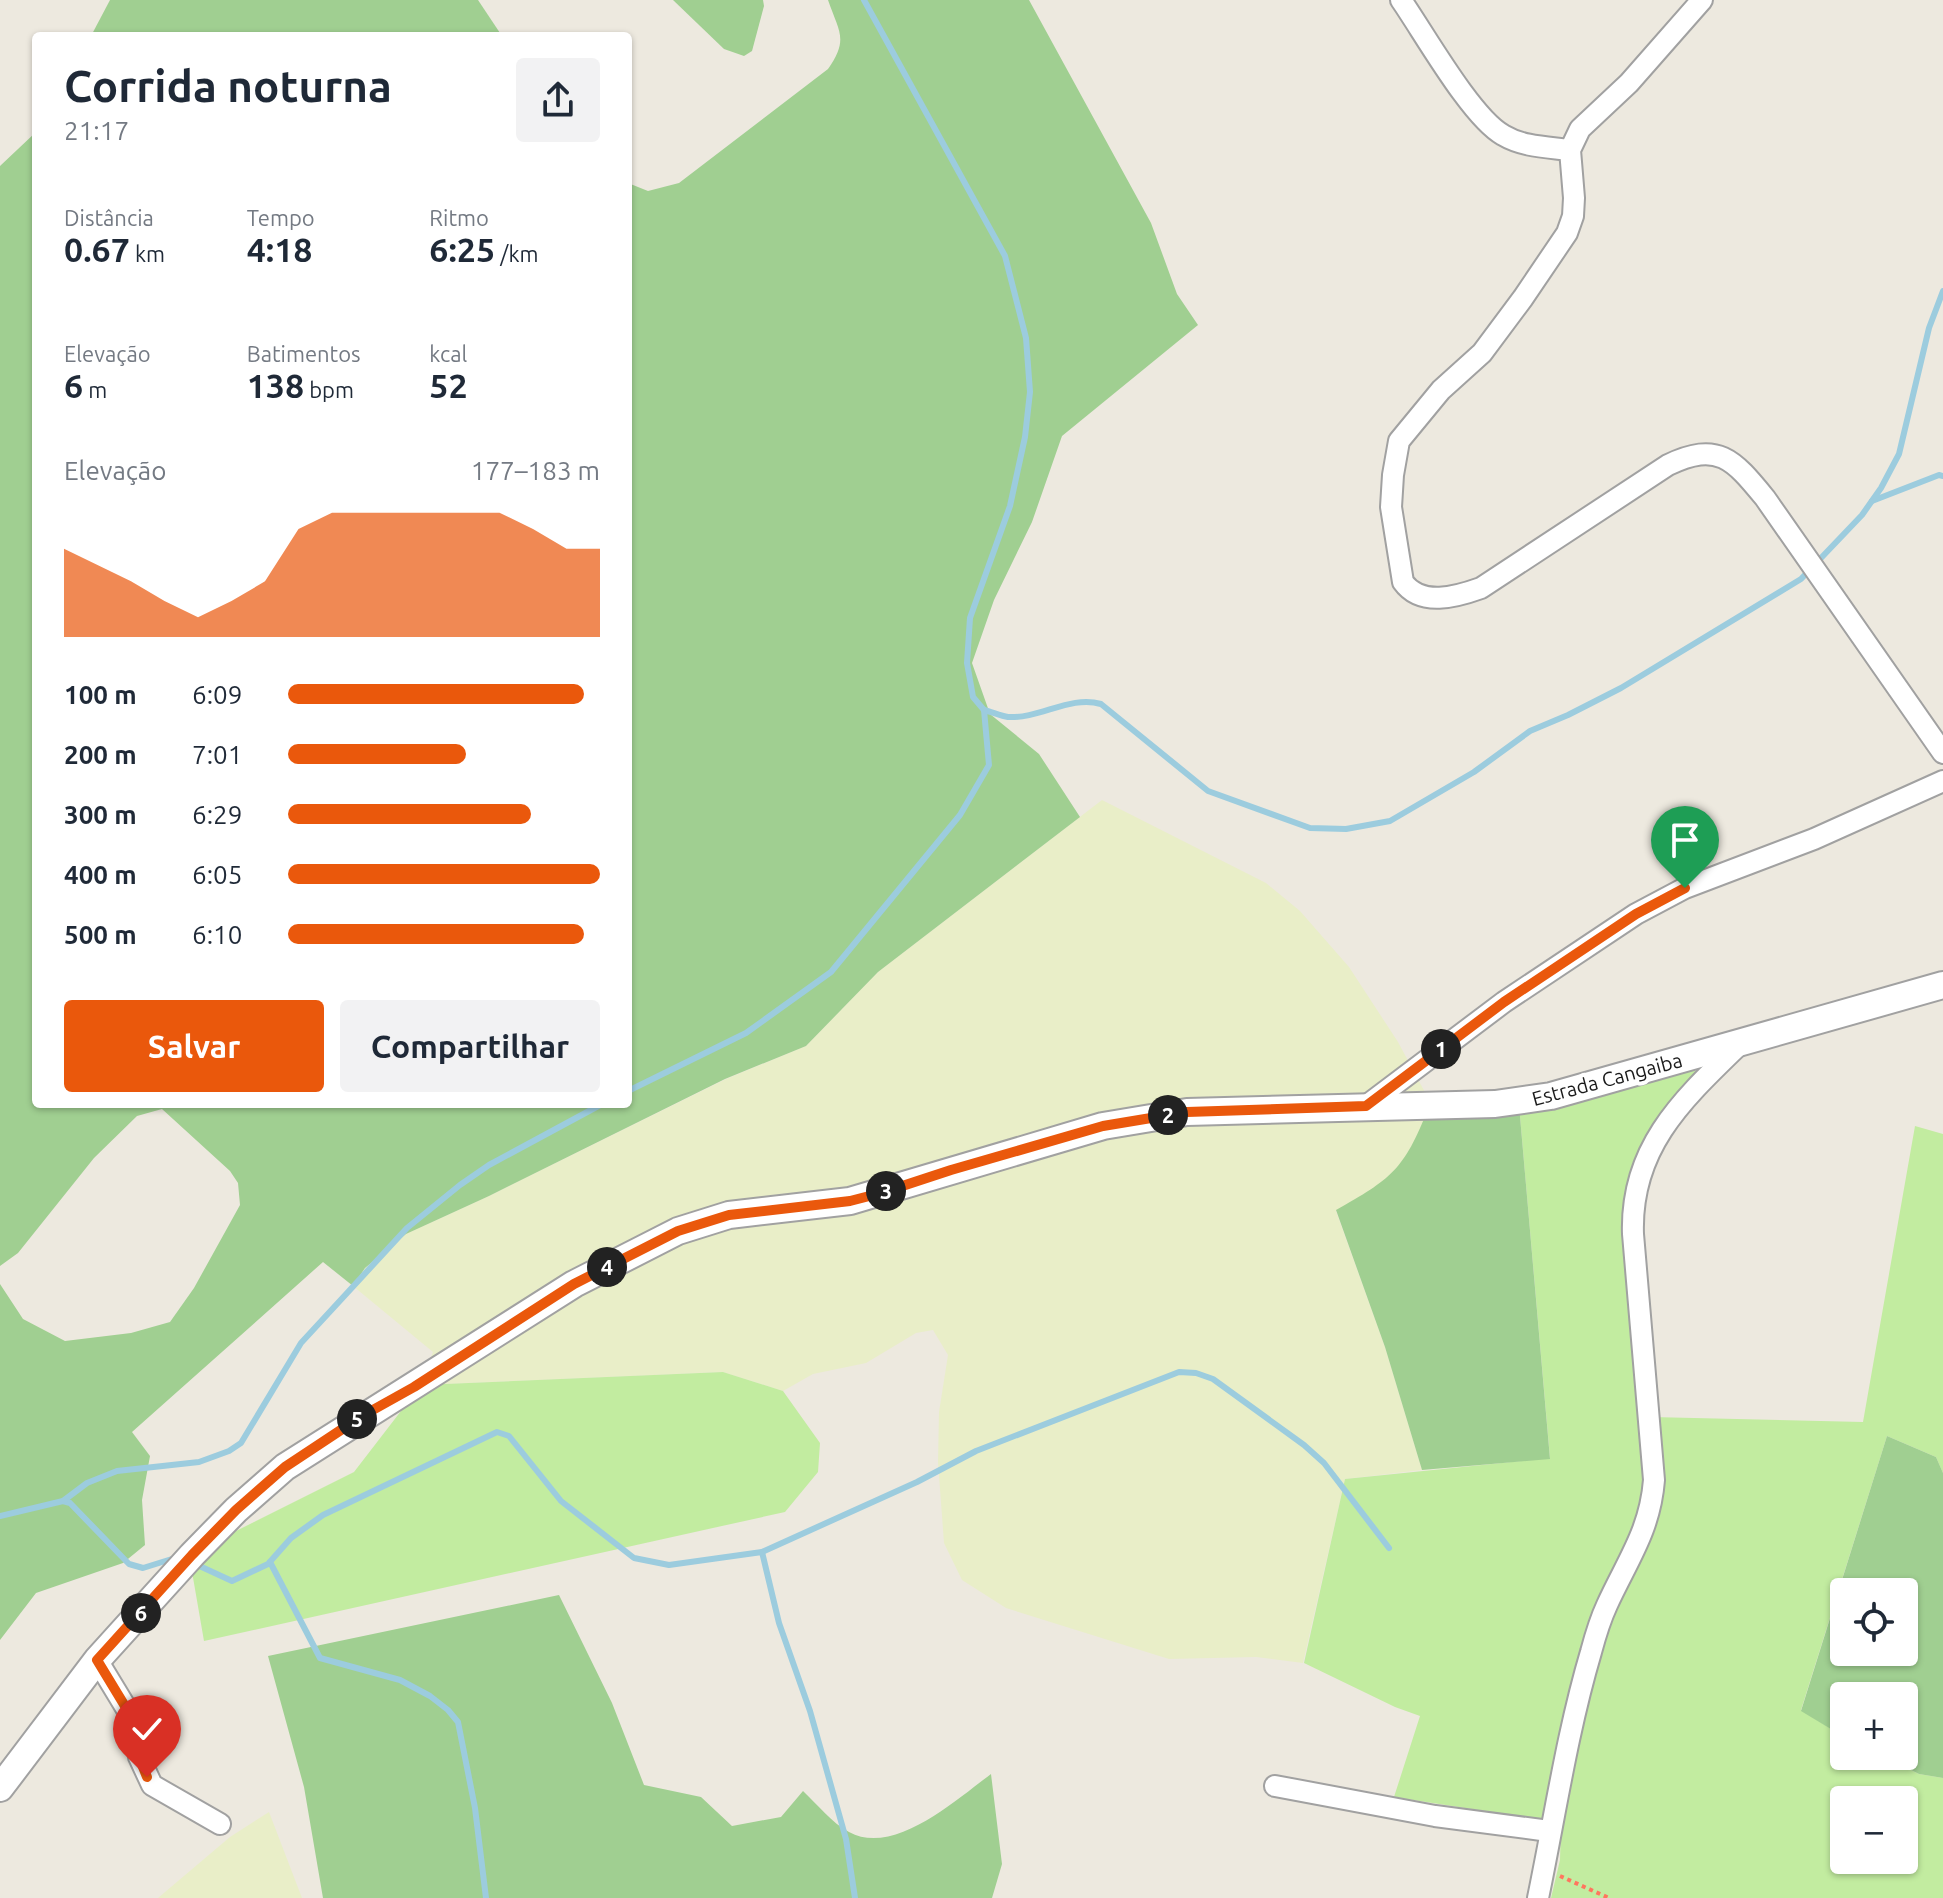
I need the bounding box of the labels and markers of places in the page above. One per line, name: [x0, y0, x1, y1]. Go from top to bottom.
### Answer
pin: [1651, 806, 1719, 888]
pin: 1: [1421, 1029, 1461, 1069]
pin: 2: [1148, 1095, 1188, 1135]
pin: 3: [866, 1171, 906, 1211]
pin: 4: [587, 1247, 627, 1287]
pin: 5: [337, 1399, 377, 1439]
pin: 6: [121, 1593, 161, 1633]
pin: [113, 1695, 181, 1777]

